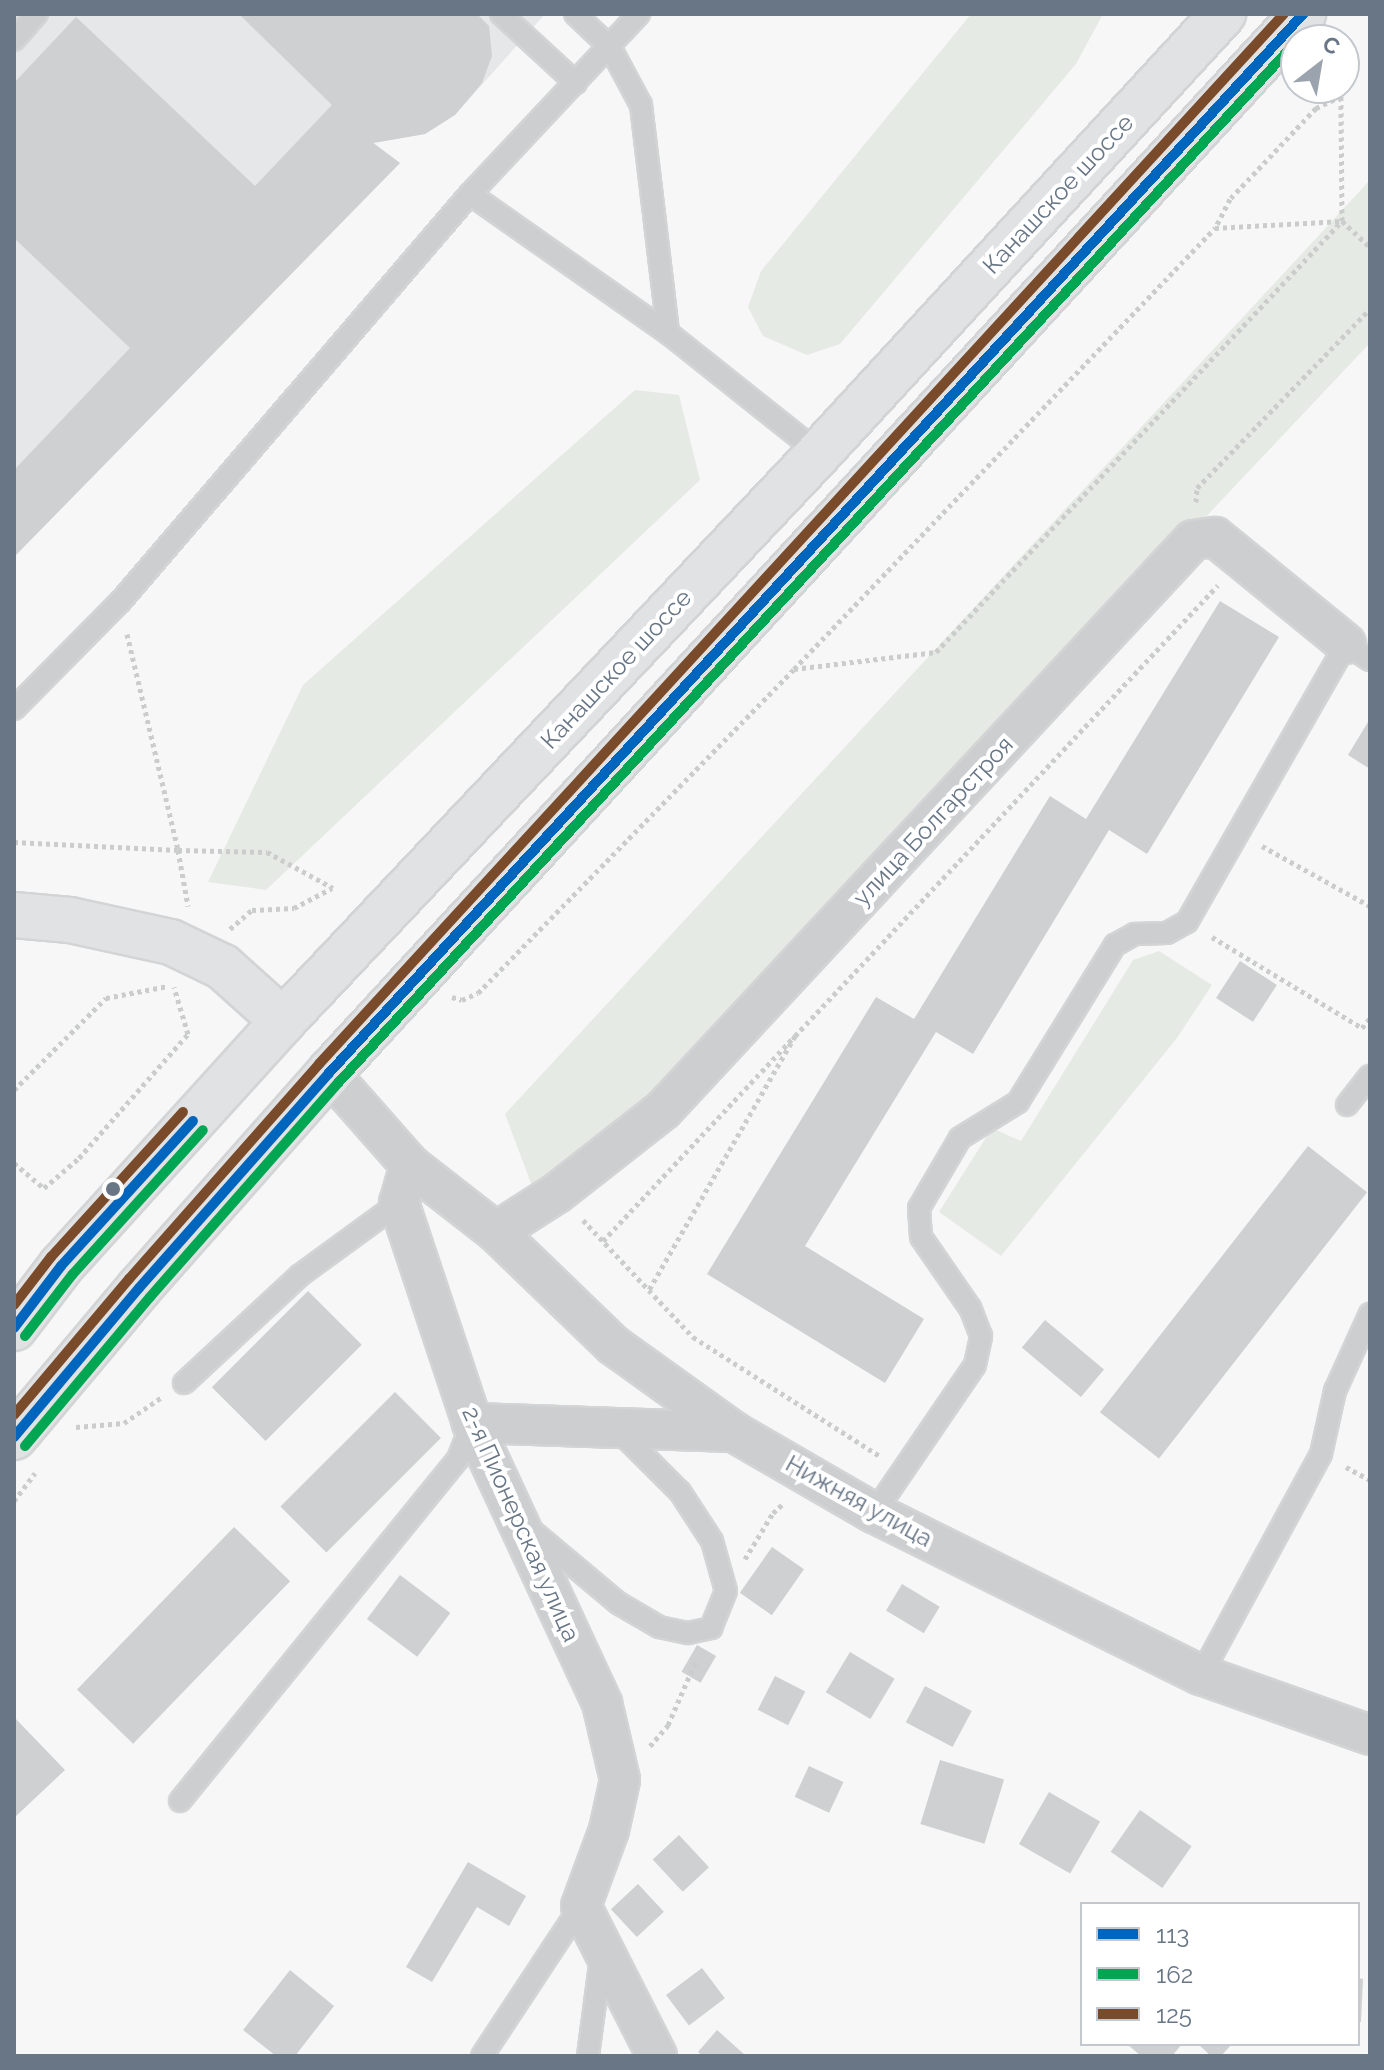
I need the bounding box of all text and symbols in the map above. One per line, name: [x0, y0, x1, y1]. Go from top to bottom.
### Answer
north arrow: [1280, 24, 1360, 104]
text: С: [1318, 30, 1344, 60]
street label: Канашское шоссе: [977, 108, 1139, 280]
street label: Канашское шоссе: [535, 583, 697, 755]
street label: улица Болгарстроя: [847, 730, 1019, 912]
unlabelled marker: [105, 1181, 121, 1197]
street label: 2-я Пионерская улица: [456, 1402, 586, 1646]
street label: Нижняя улица: [780, 1449, 938, 1553]
legend: [1080, 1902, 1360, 2046]
text: 113: [1156, 1920, 1189, 1949]
text: 162: [1156, 1960, 1193, 1989]
text: 125: [1156, 2000, 1192, 2029]

